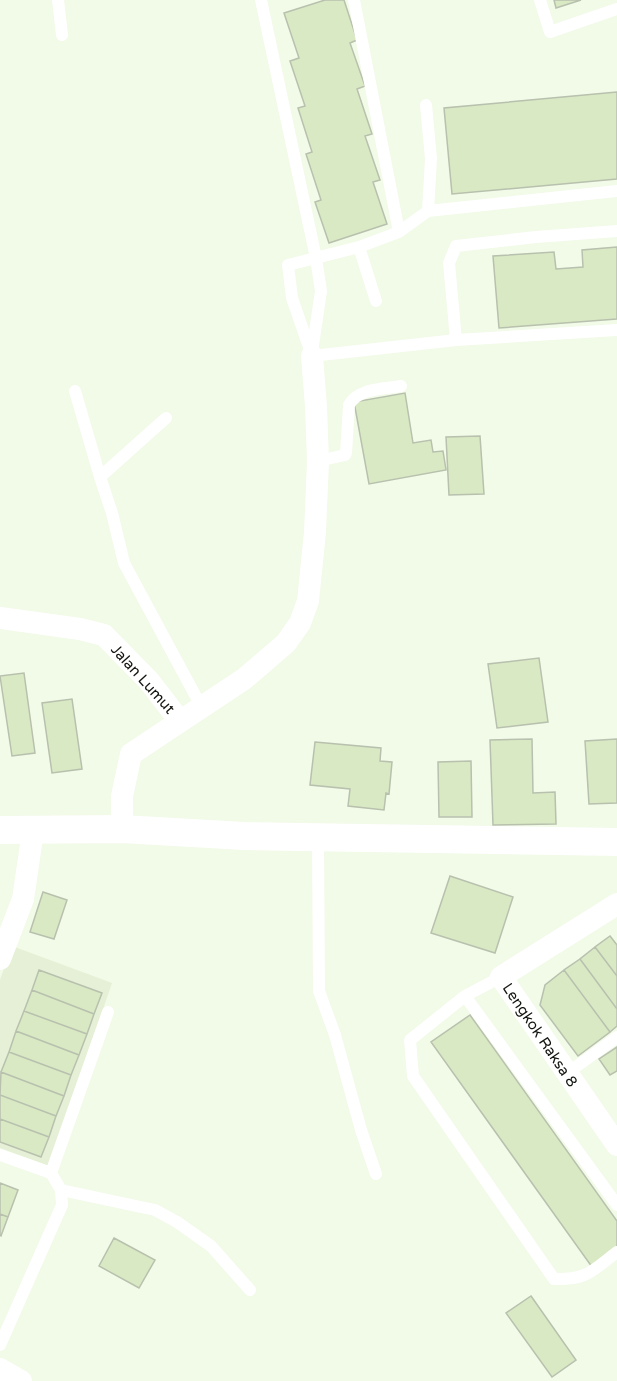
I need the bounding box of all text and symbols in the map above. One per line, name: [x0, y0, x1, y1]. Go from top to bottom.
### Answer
street label: Jalan Lumut: [107, 641, 179, 718]
street label: Lengkok Raksa 8: [499, 980, 581, 1090]

